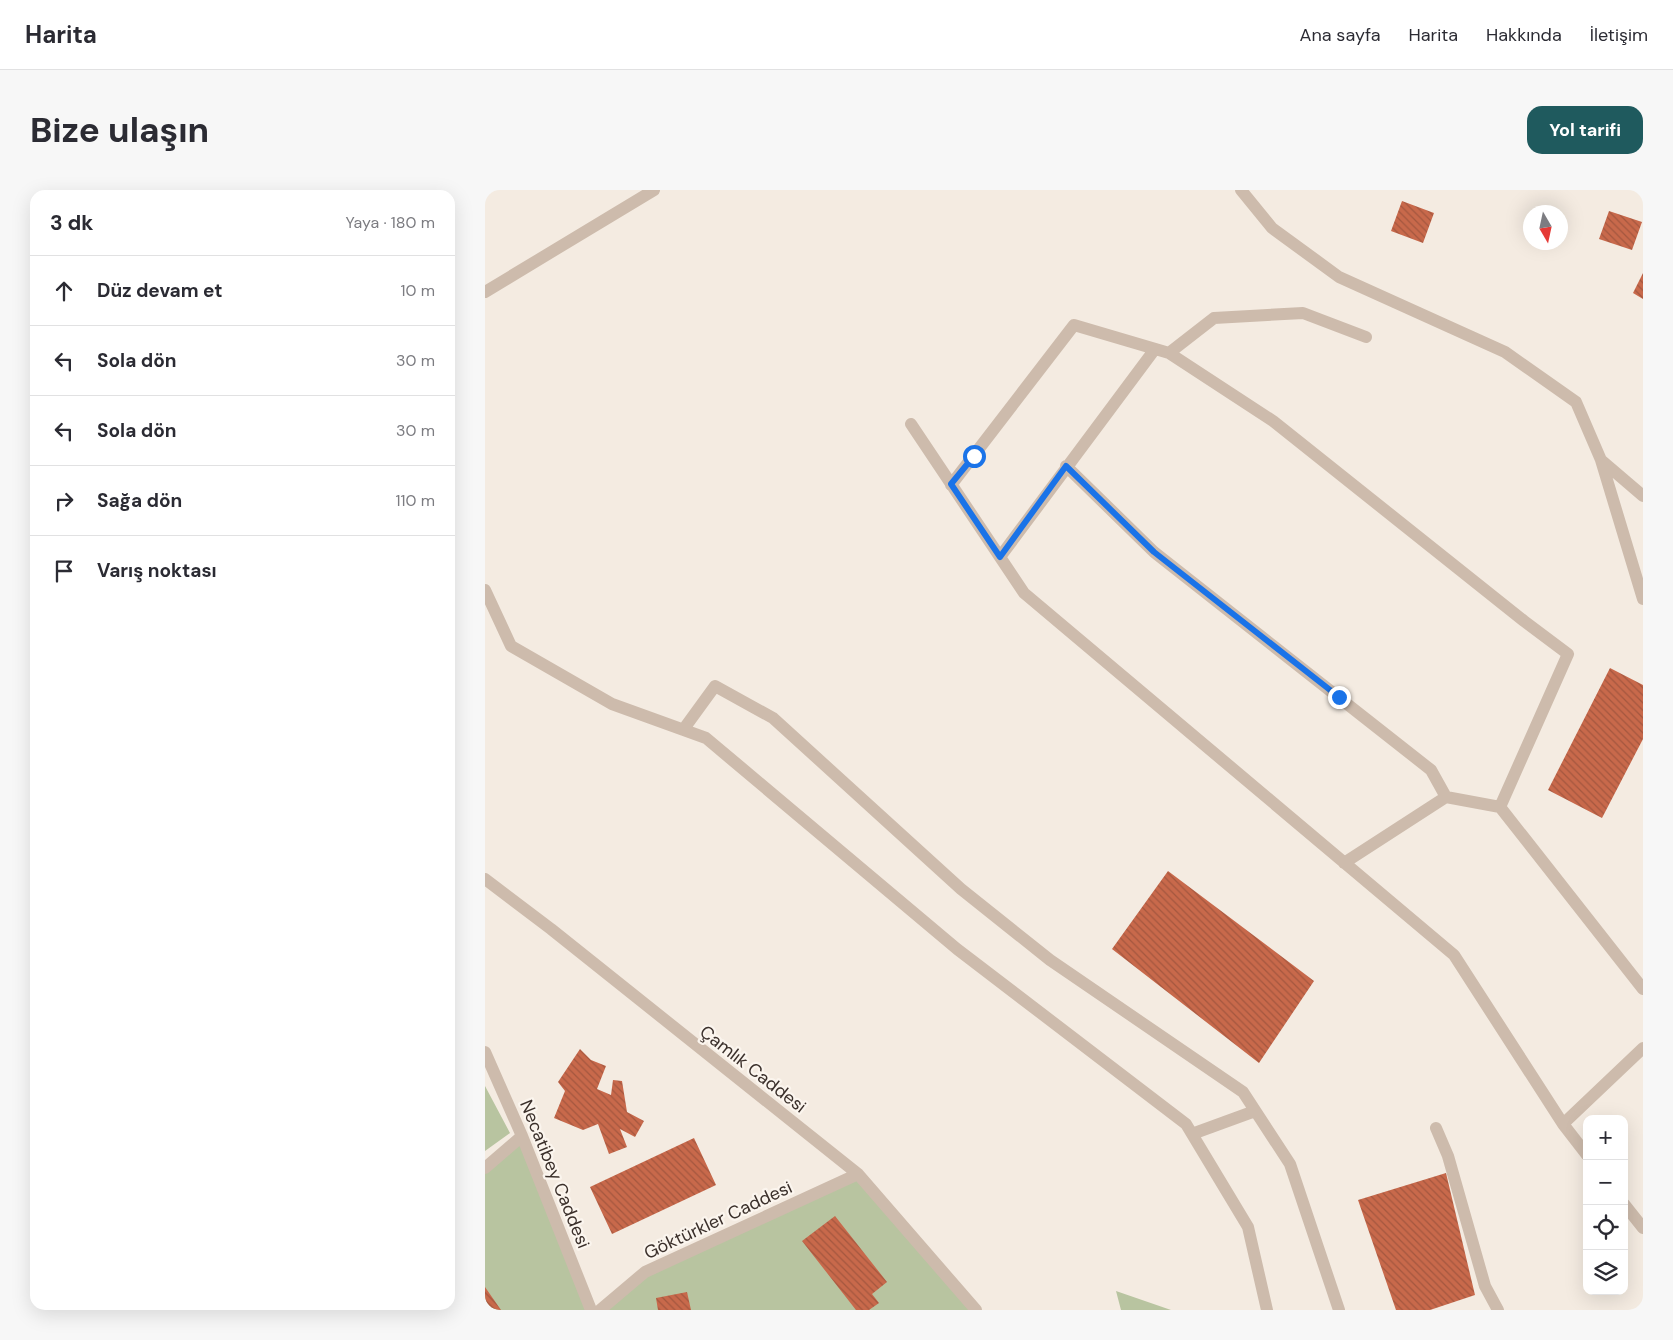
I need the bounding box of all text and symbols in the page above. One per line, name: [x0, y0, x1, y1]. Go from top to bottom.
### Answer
text: Harita: [25, 19, 97, 50]
text: Ana sayfa: [1300, 23, 1380, 47]
text: Harita: [1408, 23, 1458, 47]
text: Hakkında: [1486, 23, 1562, 47]
text: İletişim: [1590, 23, 1648, 47]
button: Yol tarifi: [1527, 106, 1643, 154]
text: Bize ulaşın: [30, 107, 209, 153]
north arrow: [1523, 205, 1568, 250]
text: 3 dk: [50, 209, 94, 237]
text: Yaya · 180 m: [345, 212, 435, 233]
icon: ahead: [50, 277, 78, 305]
text: Düz devam et: [97, 278, 223, 303]
text: 10 m: [401, 280, 435, 301]
icon: left: [50, 347, 78, 375]
text: Sola dön: [97, 348, 177, 373]
text: 30 m: [396, 350, 435, 371]
icon: left: [50, 417, 78, 445]
text: Sola dön: [97, 418, 177, 443]
text: 30 m: [396, 420, 435, 441]
route start: [963, 445, 986, 468]
icon: right: [50, 487, 78, 515]
text: Sağa dön: [97, 488, 182, 513]
text: 110 m: [396, 490, 435, 511]
icon: arrive: [50, 557, 78, 585]
text: Varış noktası: [97, 558, 217, 583]
route end: [1328, 686, 1351, 709]
street label: Çamlık Caddesi: [695, 1020, 811, 1118]
street label: Necatibey Caddesi: [514, 1096, 596, 1252]
map controls: [1583, 1115, 1628, 1295]
button: +: [1583, 1115, 1628, 1160]
button: −: [1583, 1160, 1628, 1205]
street label: Göktürkler Caddesi: [640, 1175, 796, 1265]
button: locate: [1583, 1205, 1628, 1250]
button: layers: [1583, 1250, 1628, 1295]

